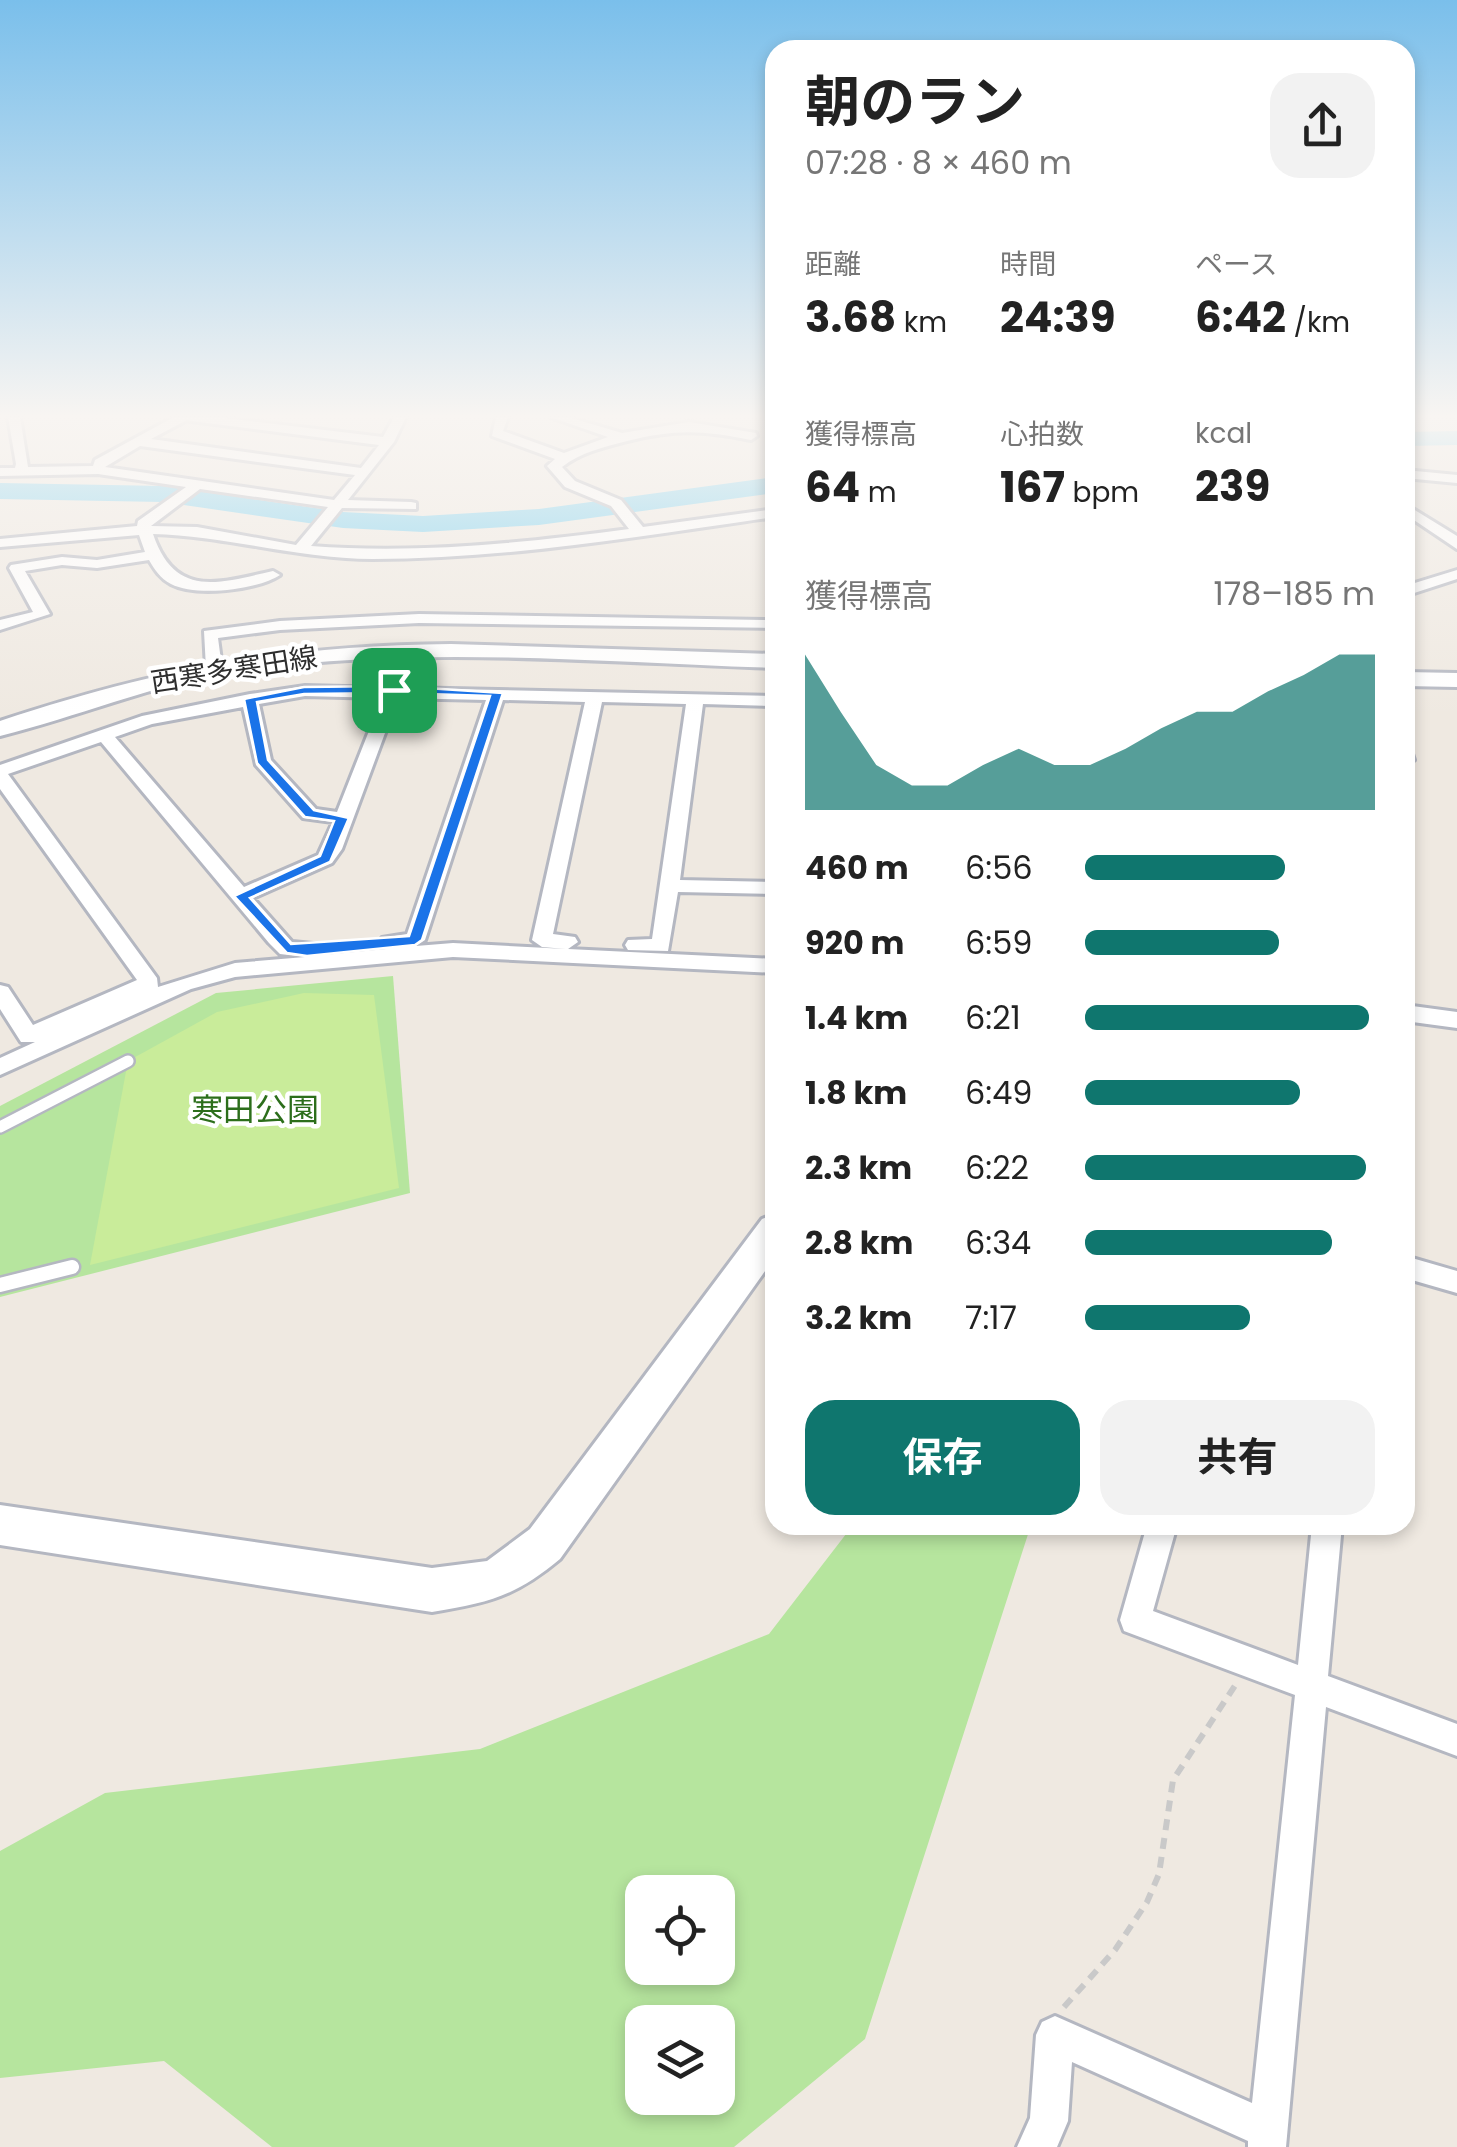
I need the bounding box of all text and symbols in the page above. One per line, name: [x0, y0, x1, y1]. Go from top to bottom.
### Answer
text: 朝のラン: [805, 63, 1025, 140]
button: share: [1270, 73, 1375, 178]
text: 07:28 · 8 × 460 m: [805, 140, 1072, 185]
text: 距離: [805, 245, 861, 284]
text: 時間: [1000, 245, 1056, 284]
text: ペース: [1195, 245, 1278, 284]
text: 3.68: [805, 288, 896, 347]
text: 24:39: [1000, 288, 1116, 347]
text: 6:42: [1195, 288, 1286, 347]
text: km: [896, 303, 947, 342]
text: /km: [1286, 303, 1350, 342]
text: kcal: [1195, 414, 1252, 453]
text: 獲得標高: [805, 415, 917, 454]
text: 心拍数: [1000, 415, 1084, 454]
text: 239: [1195, 457, 1270, 516]
text: 64: [805, 458, 860, 517]
text: 167: [1000, 458, 1065, 517]
text: m: [860, 473, 897, 512]
text: bpm: [1065, 473, 1139, 512]
text: 178–185 m: [1213, 571, 1375, 616]
text: 獲得標高: [805, 573, 933, 618]
street label: 西寒多寒田線: [148, 638, 320, 702]
pin: [352, 648, 437, 733]
icon: arrive: [367, 663, 422, 718]
text: 460 m: [805, 845, 909, 890]
text: 6:56: [965, 845, 1033, 890]
text: 920 m: [805, 920, 905, 965]
text: 6:59: [965, 920, 1032, 965]
text: 1.4 km: [805, 995, 908, 1040]
text: 6:21: [965, 995, 1021, 1040]
text: 1.8 km: [805, 1070, 907, 1115]
text: 6:49: [965, 1070, 1032, 1115]
park label: 寒田公園: [191, 1087, 319, 1132]
text: 2.3 km: [805, 1145, 912, 1190]
text: 6:22: [965, 1145, 1029, 1190]
text: 2.8 km: [805, 1220, 913, 1265]
text: 6:34: [965, 1220, 1031, 1265]
text: 3.2 km: [805, 1295, 912, 1340]
text: 7:17: [965, 1295, 1017, 1340]
button: 保存: [805, 1400, 1080, 1515]
button: 共有: [1100, 1400, 1375, 1515]
map controls: [625, 1875, 735, 2115]
button: locate: [625, 1875, 735, 1985]
button: layers: [625, 2005, 735, 2115]

